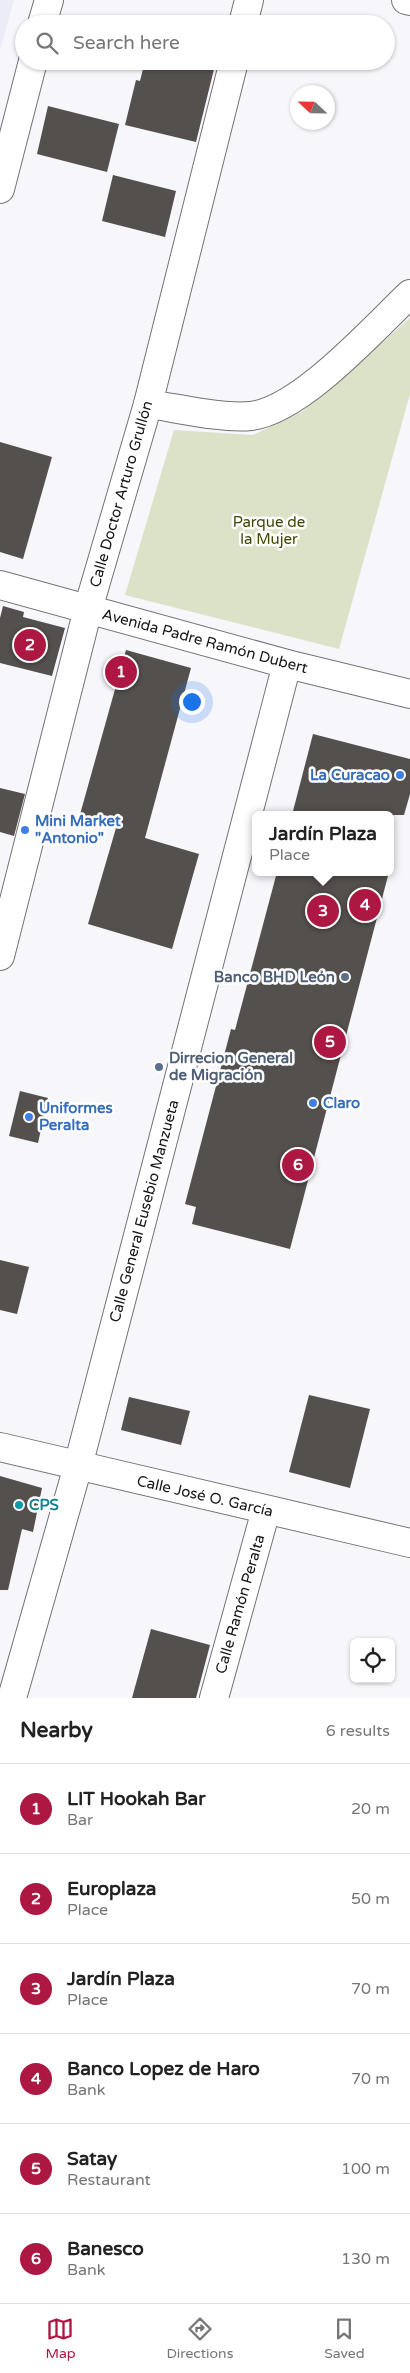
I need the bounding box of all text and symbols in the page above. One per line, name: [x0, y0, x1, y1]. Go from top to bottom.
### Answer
search box: [15, 15, 395, 70]
icon: search: [33, 29, 61, 57]
text: Search here: [73, 32, 180, 54]
north arrow: [290, 85, 335, 130]
street label: Calle Doctor Arturo Grullón: [86, 399, 156, 589]
park label: Parque de la Mujer: [233, 513, 305, 548]
street label: Avenida Padre Ramón Dubert: [100, 605, 310, 677]
pin: 2: [14, 626, 46, 664]
pin: 1: [105, 653, 137, 691]
your location: [179, 689, 205, 715]
place label: La Curacao: [310, 766, 390, 784]
marker: La Curacao: [394, 769, 406, 781]
popup: [252, 811, 394, 876]
place label: Mini Market "Antonio": [35, 812, 121, 847]
text: Jardín Plaza: [269, 823, 377, 845]
marker: Mini Market "Antonio": [19, 824, 31, 836]
text: Place: [269, 845, 310, 865]
pin: 4: [349, 886, 381, 924]
pin: 3: [307, 892, 339, 930]
place label: Banco BHD León: [214, 968, 335, 986]
marker: Banco BHD León: [339, 971, 351, 983]
pin: 5: [314, 1023, 346, 1061]
place label: Dirrecion General de Migración: [169, 1049, 293, 1085]
marker: Dirrecion General de Migración: [153, 1061, 165, 1073]
place label: Claro: [323, 1094, 360, 1112]
marker: Claro: [307, 1097, 319, 1109]
street label: Calle General Eusebio Manzueta: [106, 1098, 182, 1324]
place label: Uniformes Peralta: [39, 1099, 113, 1134]
marker: Uniformes Peralta: [23, 1111, 35, 1123]
pin: 6: [282, 1146, 314, 1184]
street label: Calle José O. García: [135, 1472, 275, 1520]
place label: CPS: [29, 1496, 59, 1514]
marker: CPS: [13, 1499, 25, 1511]
street label: Calle Ramón Peralta: [211, 1532, 269, 1676]
map controls: [350, 1638, 395, 1683]
button: locate: [350, 1638, 395, 1683]
text: Nearby: [20, 1718, 93, 1743]
text: 6 results: [326, 1721, 390, 1741]
text: LIT Hookah Bar: [67, 1788, 206, 1810]
text: 1: [31, 1799, 41, 1819]
text: 20 m: [351, 1799, 390, 1819]
text: Bar: [67, 1810, 93, 1830]
text: Europlaza: [67, 1878, 157, 1900]
text: 2: [31, 1889, 41, 1909]
text: 50 m: [351, 1889, 390, 1909]
text: Place: [67, 1900, 108, 1920]
text: Jardín Plaza: [67, 1968, 175, 1990]
text: 3: [31, 1979, 41, 1999]
text: 70 m: [351, 1979, 390, 1999]
text: Place: [67, 1990, 108, 2010]
text: Banco Lopez de Haro: [67, 2058, 260, 2080]
text: 4: [31, 2069, 41, 2089]
text: 70 m: [351, 2069, 390, 2089]
text: Bank: [67, 2080, 106, 2100]
text: Satay: [67, 2148, 117, 2170]
text: 5: [31, 2159, 41, 2179]
text: 100 m: [341, 2159, 390, 2179]
text: Restaurant: [67, 2170, 151, 2190]
text: Banesco: [67, 2238, 144, 2260]
text: 6: [31, 2249, 41, 2269]
text: 130 m: [341, 2249, 390, 2269]
text: Bank: [67, 2260, 106, 2280]
tab: Map: [45, 2315, 76, 2362]
tab: Directions: [166, 2315, 233, 2362]
tab: Saved: [324, 2315, 365, 2362]

